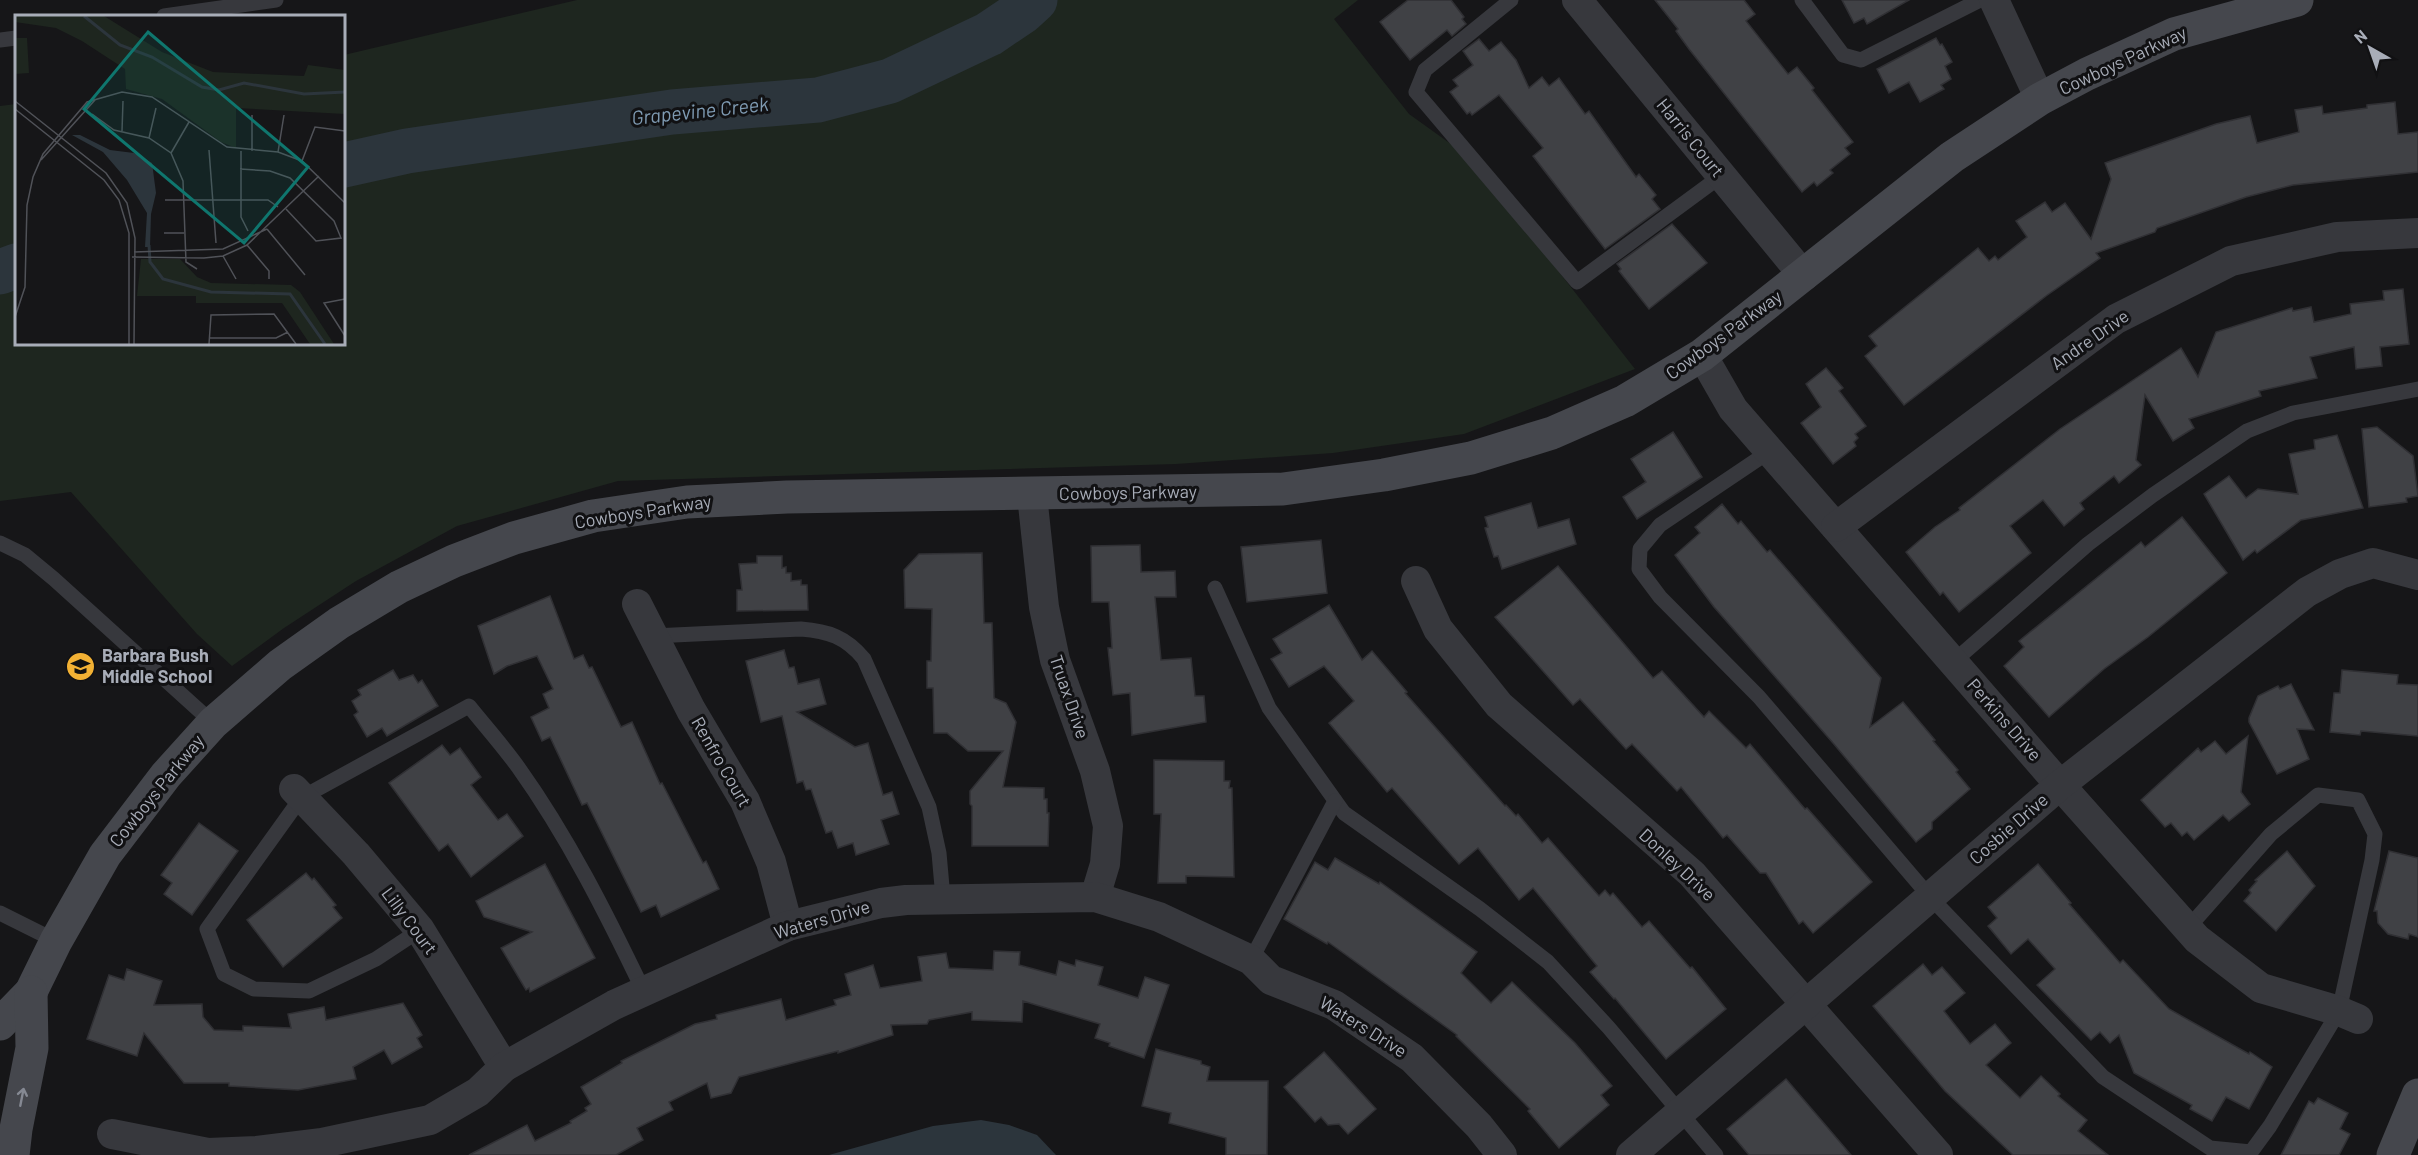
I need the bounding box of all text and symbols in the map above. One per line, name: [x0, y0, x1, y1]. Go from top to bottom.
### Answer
inset map: [15, 15, 345, 345]
north arrow: [2340, 18, 2400, 78]
street label: Cowboys Parkway: [2055, 21, 2190, 99]
text: N: [2350, 25, 2370, 47]
water label: Grapevine Creek: [630, 91, 770, 129]
street label: Harris Court: [1652, 94, 1729, 181]
street label: Cowboys Parkway: [1661, 285, 1786, 384]
street label: Andre Drive: [2046, 304, 2133, 374]
street label: Cowboys Parkway: [1059, 480, 1197, 504]
street label: Cowboys Parkway: [573, 489, 713, 533]
place label: Barbara Bush Middle School: [102, 644, 212, 687]
school or university icon: Barbara Bush Middle School: [65, 650, 97, 682]
street label: Truax Drive: [1045, 652, 1095, 741]
street label: Perkins Drive: [1963, 674, 2047, 765]
street label: Renfro Court: [687, 713, 756, 810]
street label: Cowboys Parkway: [104, 730, 208, 851]
street label: Cosbie Drive: [1964, 788, 2052, 868]
street label: Donley Drive: [1635, 823, 1720, 905]
street label: Lilly Court: [377, 882, 442, 958]
street label: Waters Drive: [771, 895, 872, 943]
street label: Waters Drive: [1316, 991, 1411, 1062]
one-way arrow: [17, 1088, 28, 1108]

